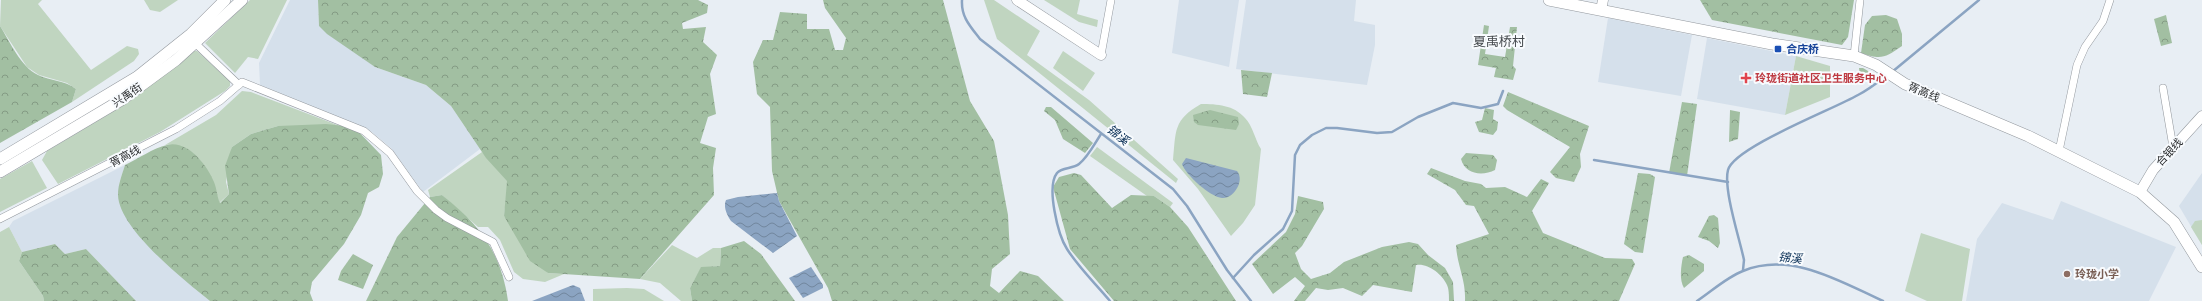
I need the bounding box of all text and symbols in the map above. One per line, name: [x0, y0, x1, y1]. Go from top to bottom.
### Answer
district label: 夏禹桥村: [1473, 34, 1525, 49]
place label: 合庆桥: [1786, 43, 1819, 56]
marker: 合庆桥: [1773, 44, 1783, 54]
marker: 玲珑街道社区卫生服务中心: [1740, 72, 1752, 84]
place label: 玲珑街道社区卫生服务中心: [1755, 72, 1887, 85]
street label: 胥高线: [1906, 80, 1942, 105]
street label: 兴禹街: [110, 81, 145, 110]
water label: 锦溪: [1104, 122, 1133, 149]
street label: 合银线: [2153, 136, 2185, 169]
street label: 胥高线: [108, 143, 143, 170]
water label: 锦溪: [1777, 250, 1805, 266]
place label: 玲珑小学: [2075, 268, 2119, 281]
marker: 玲珑小学: [2062, 269, 2072, 279]

